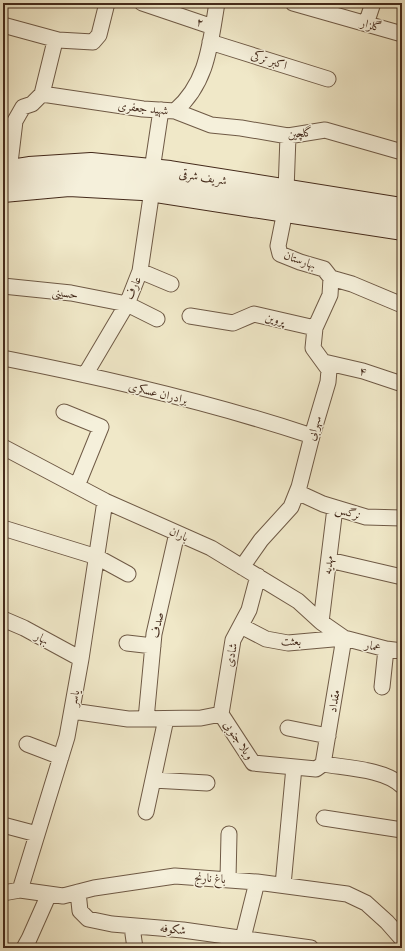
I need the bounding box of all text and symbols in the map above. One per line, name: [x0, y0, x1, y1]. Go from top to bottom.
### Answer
street label: ۲: [194, 14, 206, 31]
street label: گلزار: [358, 14, 383, 36]
street label: اکبر ترکی: [249, 47, 289, 73]
street label: شهید جعفری: [117, 98, 169, 119]
street label: گلچین: [287, 124, 313, 142]
street label: شریف شرقی: [178, 166, 228, 189]
street label: بهارستان: [282, 248, 318, 273]
street label: عارف: [122, 274, 145, 302]
street label: حسینی: [51, 284, 79, 304]
street label: پروین: [263, 310, 288, 330]
street label: ۴: [357, 363, 368, 380]
street label: برادران عسکری: [127, 379, 189, 408]
street label: سهرابی: [304, 414, 326, 443]
street label: نرگس: [333, 502, 362, 524]
street label: باران: [167, 524, 191, 545]
street label: مهدیه: [320, 554, 337, 575]
street label: صدف: [148, 611, 167, 639]
street label: بهار: [31, 628, 51, 648]
street label: بعثت: [281, 634, 301, 649]
street label: عمار: [362, 637, 383, 656]
street label: شادی: [222, 642, 241, 668]
street label: یاسر: [65, 688, 83, 709]
street label: مقداد: [325, 689, 344, 714]
street label: ویلا جنوبی: [219, 718, 257, 763]
street label: باغ نارنج: [193, 870, 226, 890]
street label: شکوفه: [159, 921, 187, 938]

